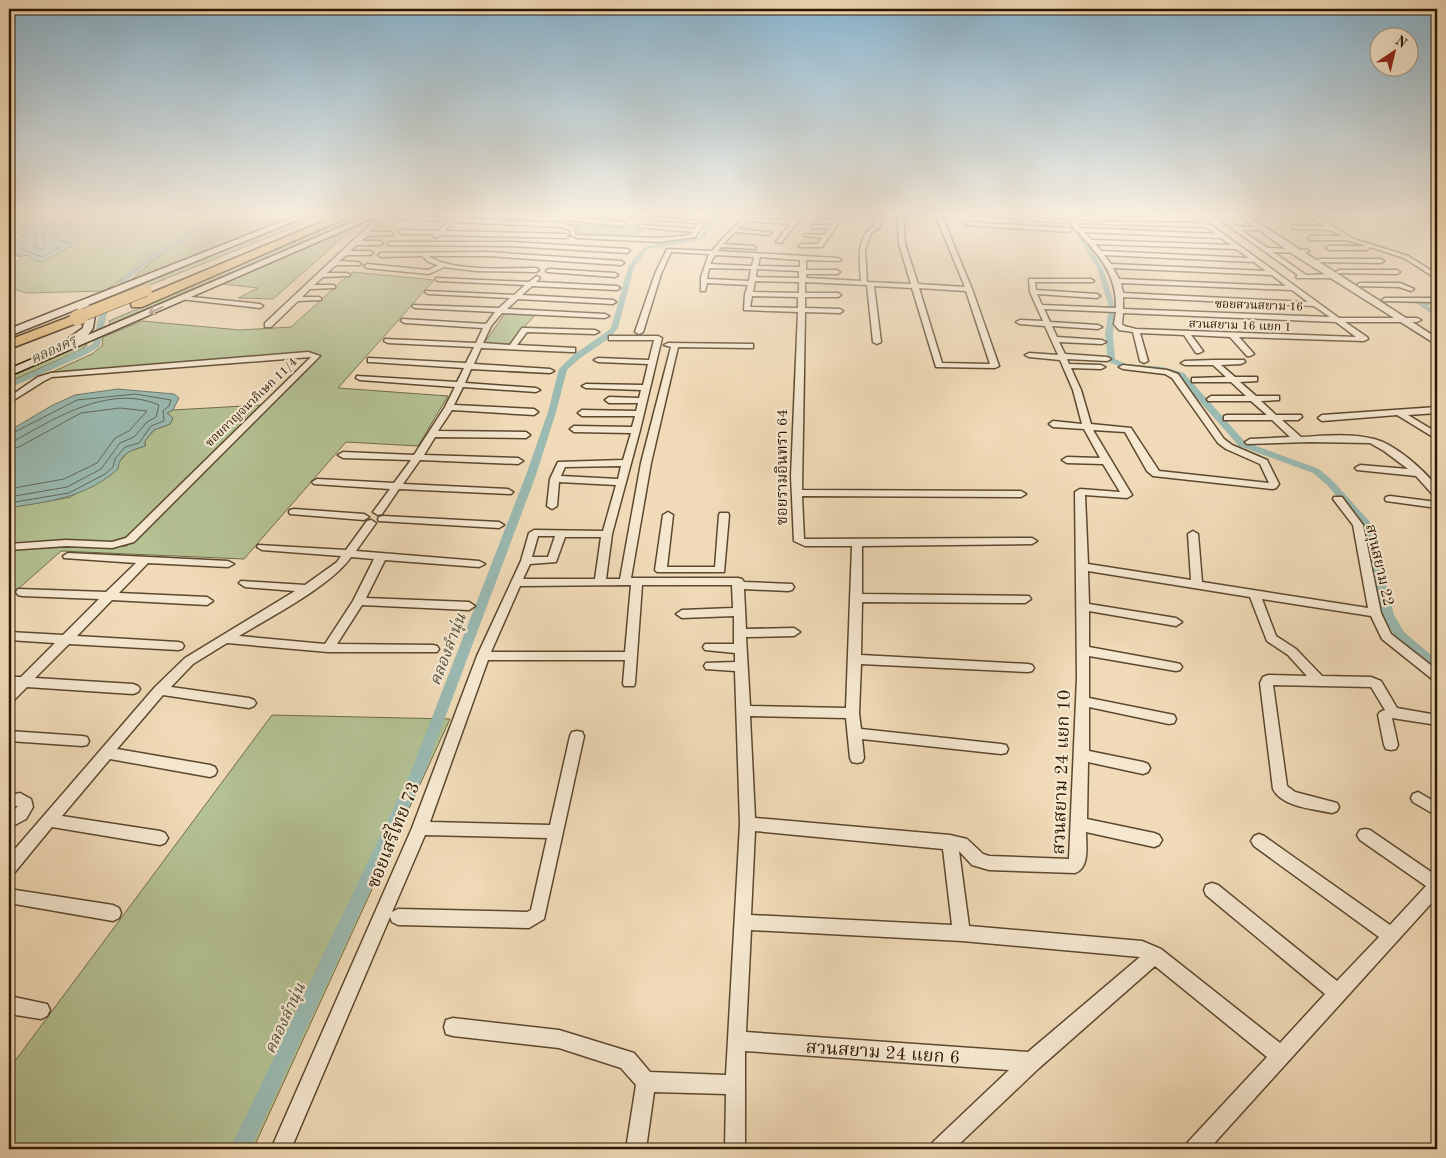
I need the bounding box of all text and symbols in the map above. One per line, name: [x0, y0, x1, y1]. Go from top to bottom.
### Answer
north arrow: [1368, 28, 1418, 78]
text: N: [1392, 33, 1410, 51]
street label: ซอยสวนสยาม 16: [1215, 298, 1303, 314]
one-way arrow: [149, 305, 164, 315]
street label: สวนสยาม 16 แยก 1: [1188, 318, 1292, 334]
water label: คลองครุ: [29, 333, 81, 368]
street label: ซอยกาญจนาภิเษก 11/4: [202, 354, 300, 450]
street label: ซอยรามอินทรา 64: [774, 409, 791, 525]
street label: สาุนสยาม 22: [1360, 523, 1395, 608]
water label: คลองลำนุ่น: [426, 610, 471, 688]
street label: สวนสยาม 24 แยก 10: [1050, 689, 1074, 855]
street label: ซอยเสรีไทย 73: [361, 778, 423, 891]
water label: คลองลำนุ่น: [261, 980, 310, 1057]
street label: สวนสยาม 24 แยก 6: [805, 1039, 961, 1067]

